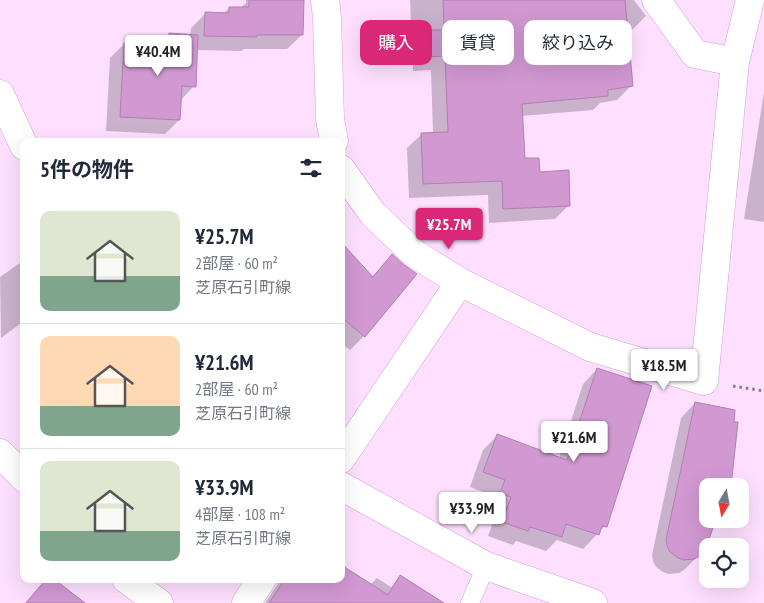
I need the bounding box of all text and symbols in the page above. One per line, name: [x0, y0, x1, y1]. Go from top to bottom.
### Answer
chip: 購入: [360, 20, 432, 65]
chip: 賃貸: [442, 20, 514, 65]
chip: 絞り込み: [524, 20, 632, 65]
pin: ¥40.4M: [117, 34, 199, 77]
text: ¥40.4M: [136, 41, 180, 61]
icon: filters: [297, 154, 325, 182]
text: 5件の物件: [40, 156, 134, 183]
pin: ¥25.7M: [408, 208, 490, 250]
text: ¥25.7M: [427, 214, 471, 234]
text: ¥25.7M: [195, 223, 254, 250]
icon: home: [80, 231, 140, 291]
text: 2部屋 · 60 m²: [195, 253, 278, 273]
text: 芝原石引町線: [195, 277, 291, 297]
pin: ¥18.5M: [623, 348, 705, 391]
text: ¥21.6M: [195, 349, 254, 376]
text: ¥18.5M: [642, 355, 686, 375]
icon: home: [80, 356, 140, 416]
text: 2部屋 · 60 m²: [195, 379, 278, 399]
text: 芝原石引町線: [195, 403, 291, 423]
pin: ¥21.6M: [533, 420, 615, 463]
text: ¥21.6M: [552, 427, 596, 447]
text: ¥33.9M: [195, 474, 254, 501]
north arrow: [699, 478, 749, 528]
map controls: [699, 478, 749, 588]
icon: home: [80, 481, 140, 541]
pin: ¥33.9M: [431, 492, 513, 534]
text: ¥33.9M: [450, 498, 494, 518]
text: 4部屋 · 108 m²: [195, 504, 285, 524]
text: 芝原石引町線: [195, 528, 291, 548]
button: locate: [699, 538, 749, 588]

